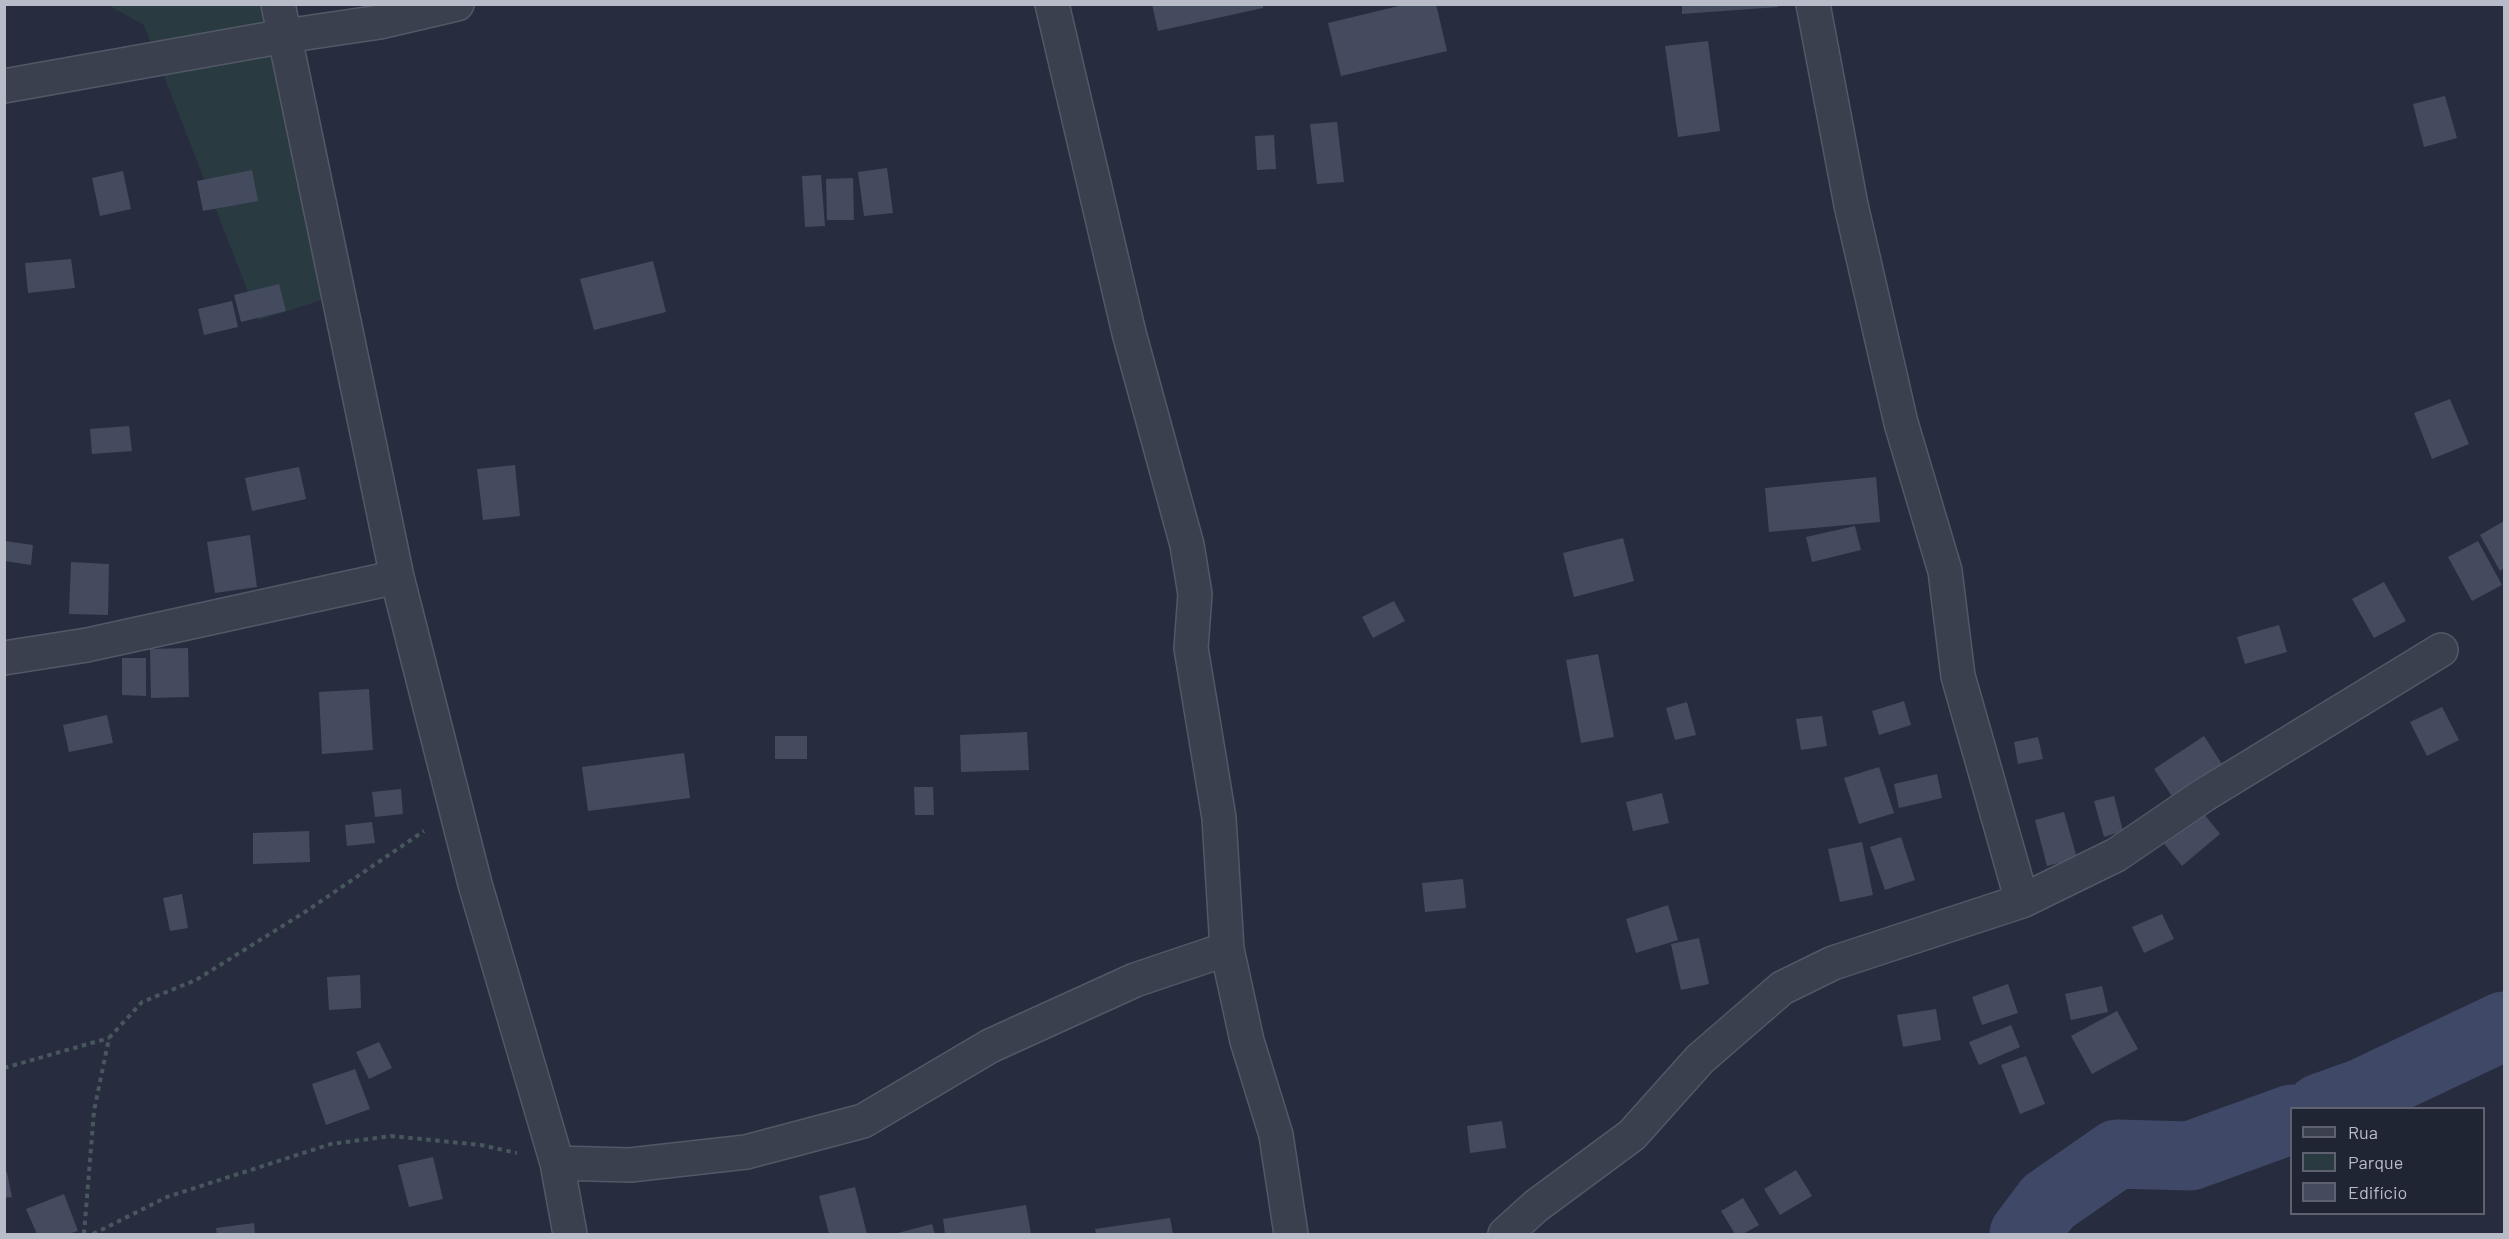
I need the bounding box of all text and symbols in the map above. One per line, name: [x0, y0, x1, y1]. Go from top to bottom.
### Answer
legend: [2290, 1107, 2485, 1215]
text: Rua: [2348, 1121, 2378, 1143]
text: Parque: [2348, 1151, 2403, 1173]
text: Edifício: [2348, 1181, 2407, 1203]

